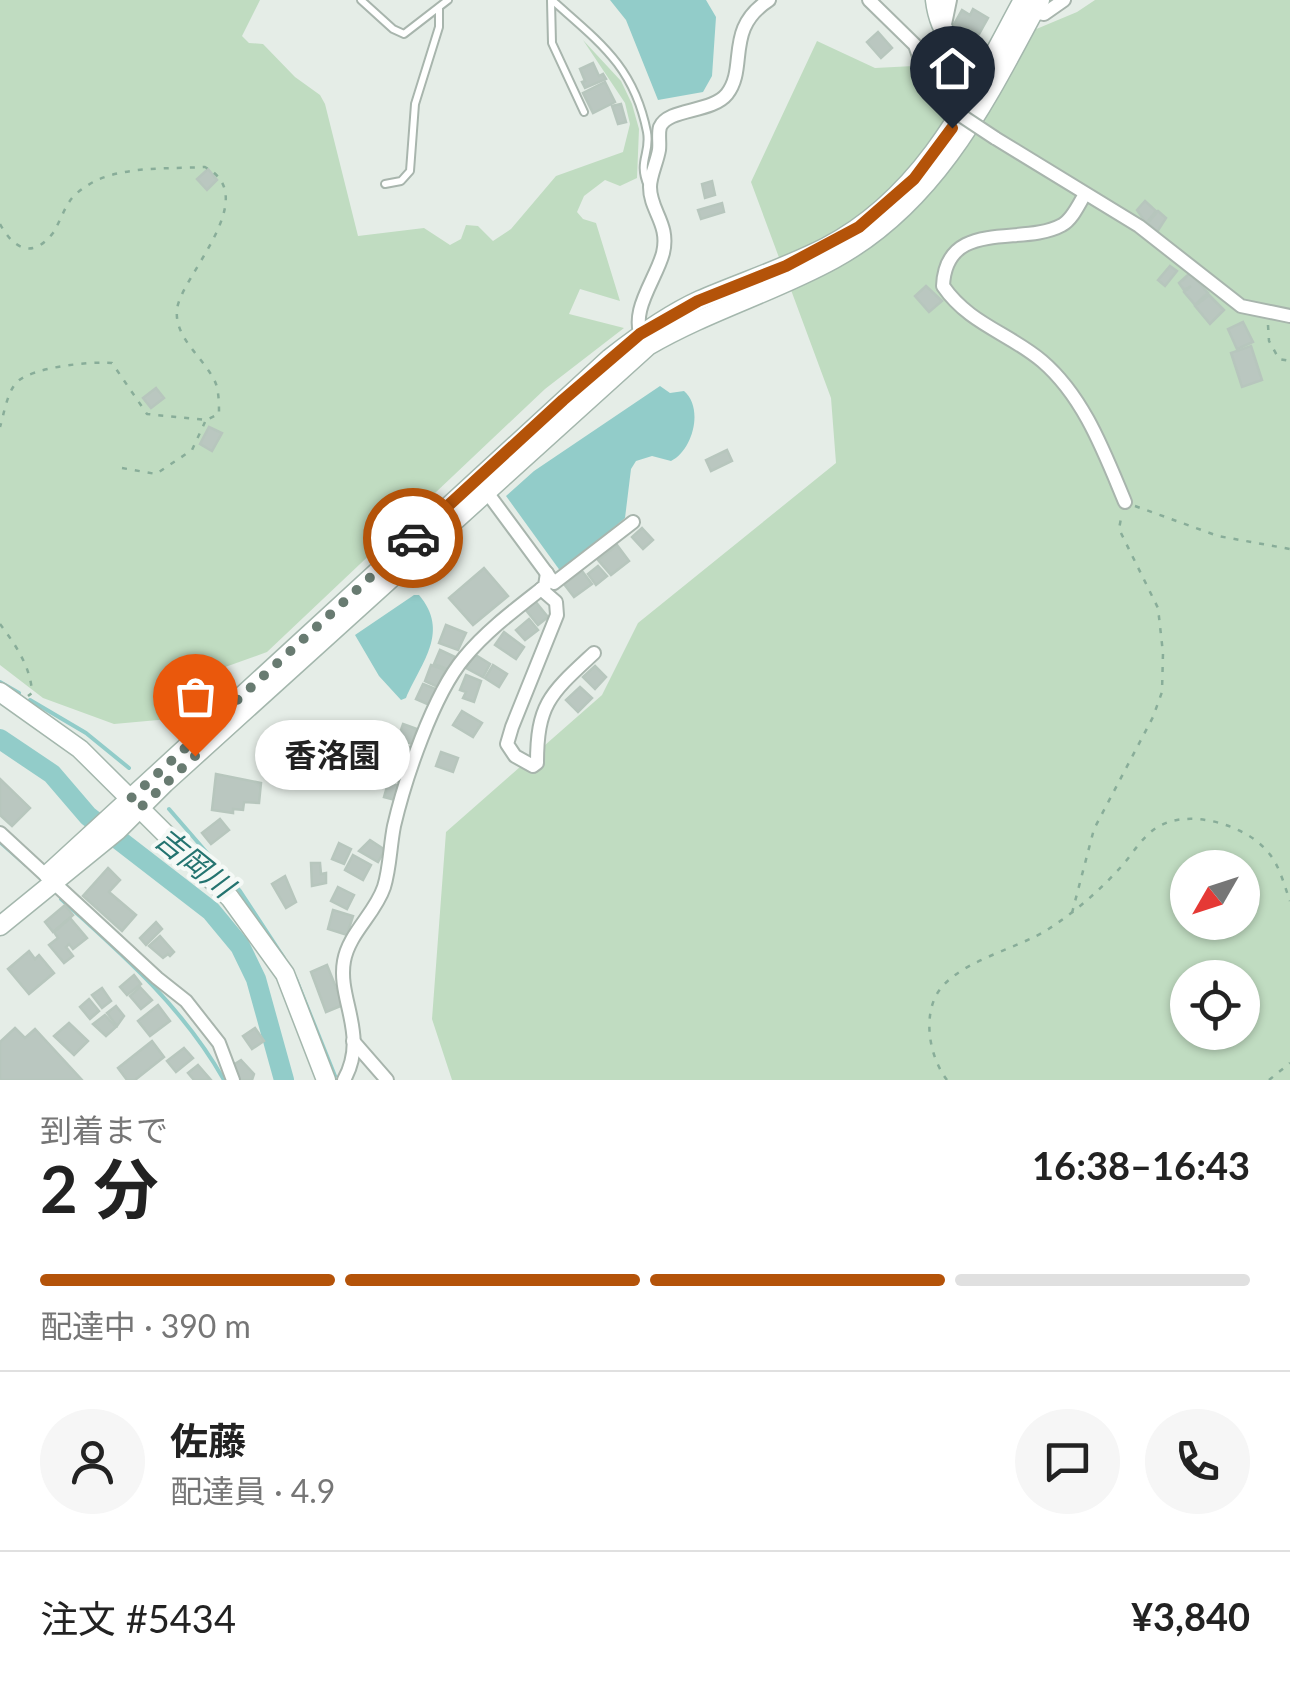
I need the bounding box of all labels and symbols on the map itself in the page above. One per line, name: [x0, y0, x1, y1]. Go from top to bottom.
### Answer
pin: [910, 26, 995, 129]
courier: [363, 488, 463, 588]
pin: [153, 654, 238, 757]
callout: 香洛園: [255, 721, 410, 791]
water label: 吉岡川: [149, 819, 244, 906]
north arrow: [1170, 850, 1260, 940]

